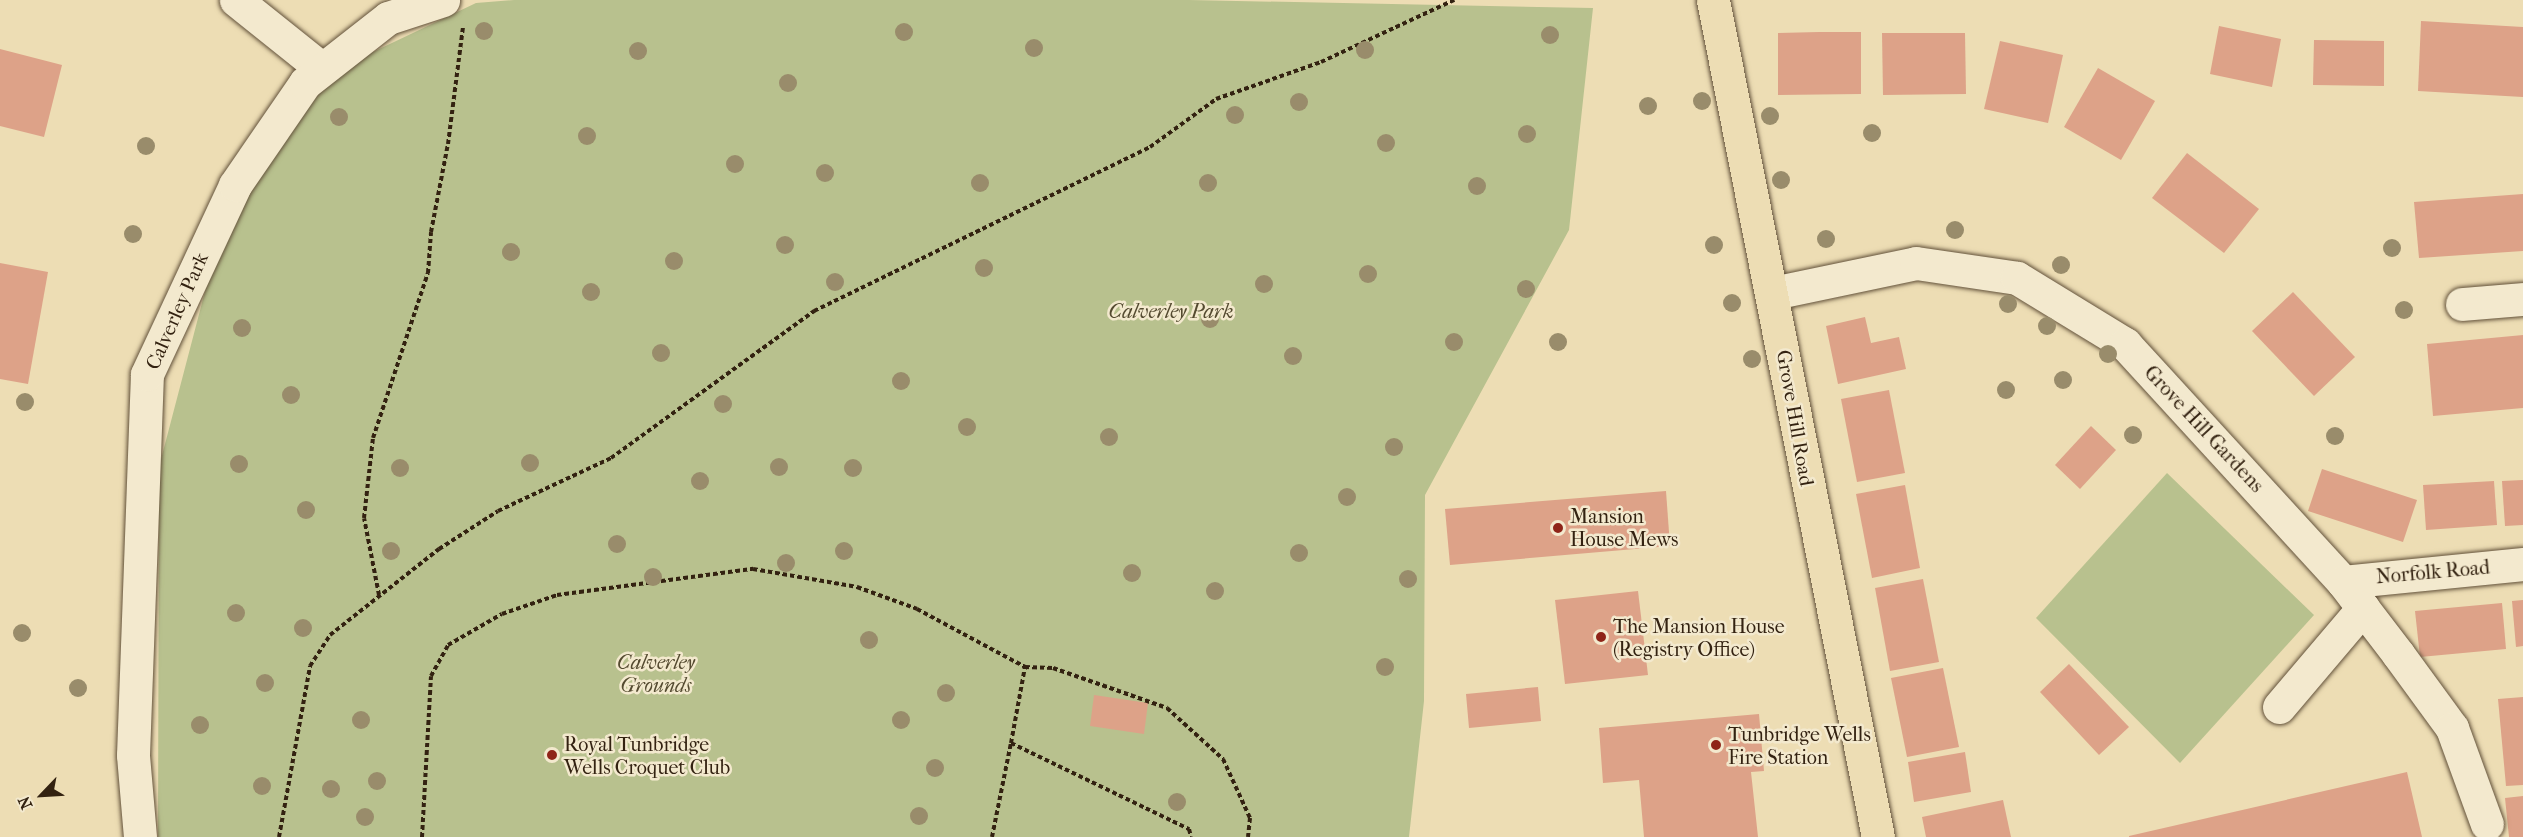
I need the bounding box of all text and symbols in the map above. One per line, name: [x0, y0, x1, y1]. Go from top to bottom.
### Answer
street label: Calverley Park: [141, 249, 213, 373]
park label: Calverley Park: [1109, 299, 1233, 323]
street label: Grove Hill Road: [1771, 348, 1819, 488]
street label: Grove Hill Gardens: [2139, 361, 2269, 497]
place label: Mansion House Mews: [1570, 504, 1678, 551]
marker: Mansion House Mews: [1551, 521, 1565, 535]
street label: Norfolk Road: [2375, 555, 2491, 589]
place label: The Mansion House (Registry Office): [1613, 614, 1785, 661]
marker: The Mansion House (Registry Office): [1594, 630, 1608, 644]
park label: Calverley Grounds: [617, 650, 695, 697]
place label: Tunbridge Wells Fire Station: [1728, 722, 1871, 769]
place label: Royal Tunbridge Wells Croquet Club: [564, 732, 730, 779]
marker: Tunbridge Wells Fire Station: [1709, 738, 1723, 752]
marker: Royal Tunbridge Wells Croquet Club: [545, 748, 559, 762]
north arrow: [12, 765, 72, 825]
text: N: [14, 793, 36, 812]

